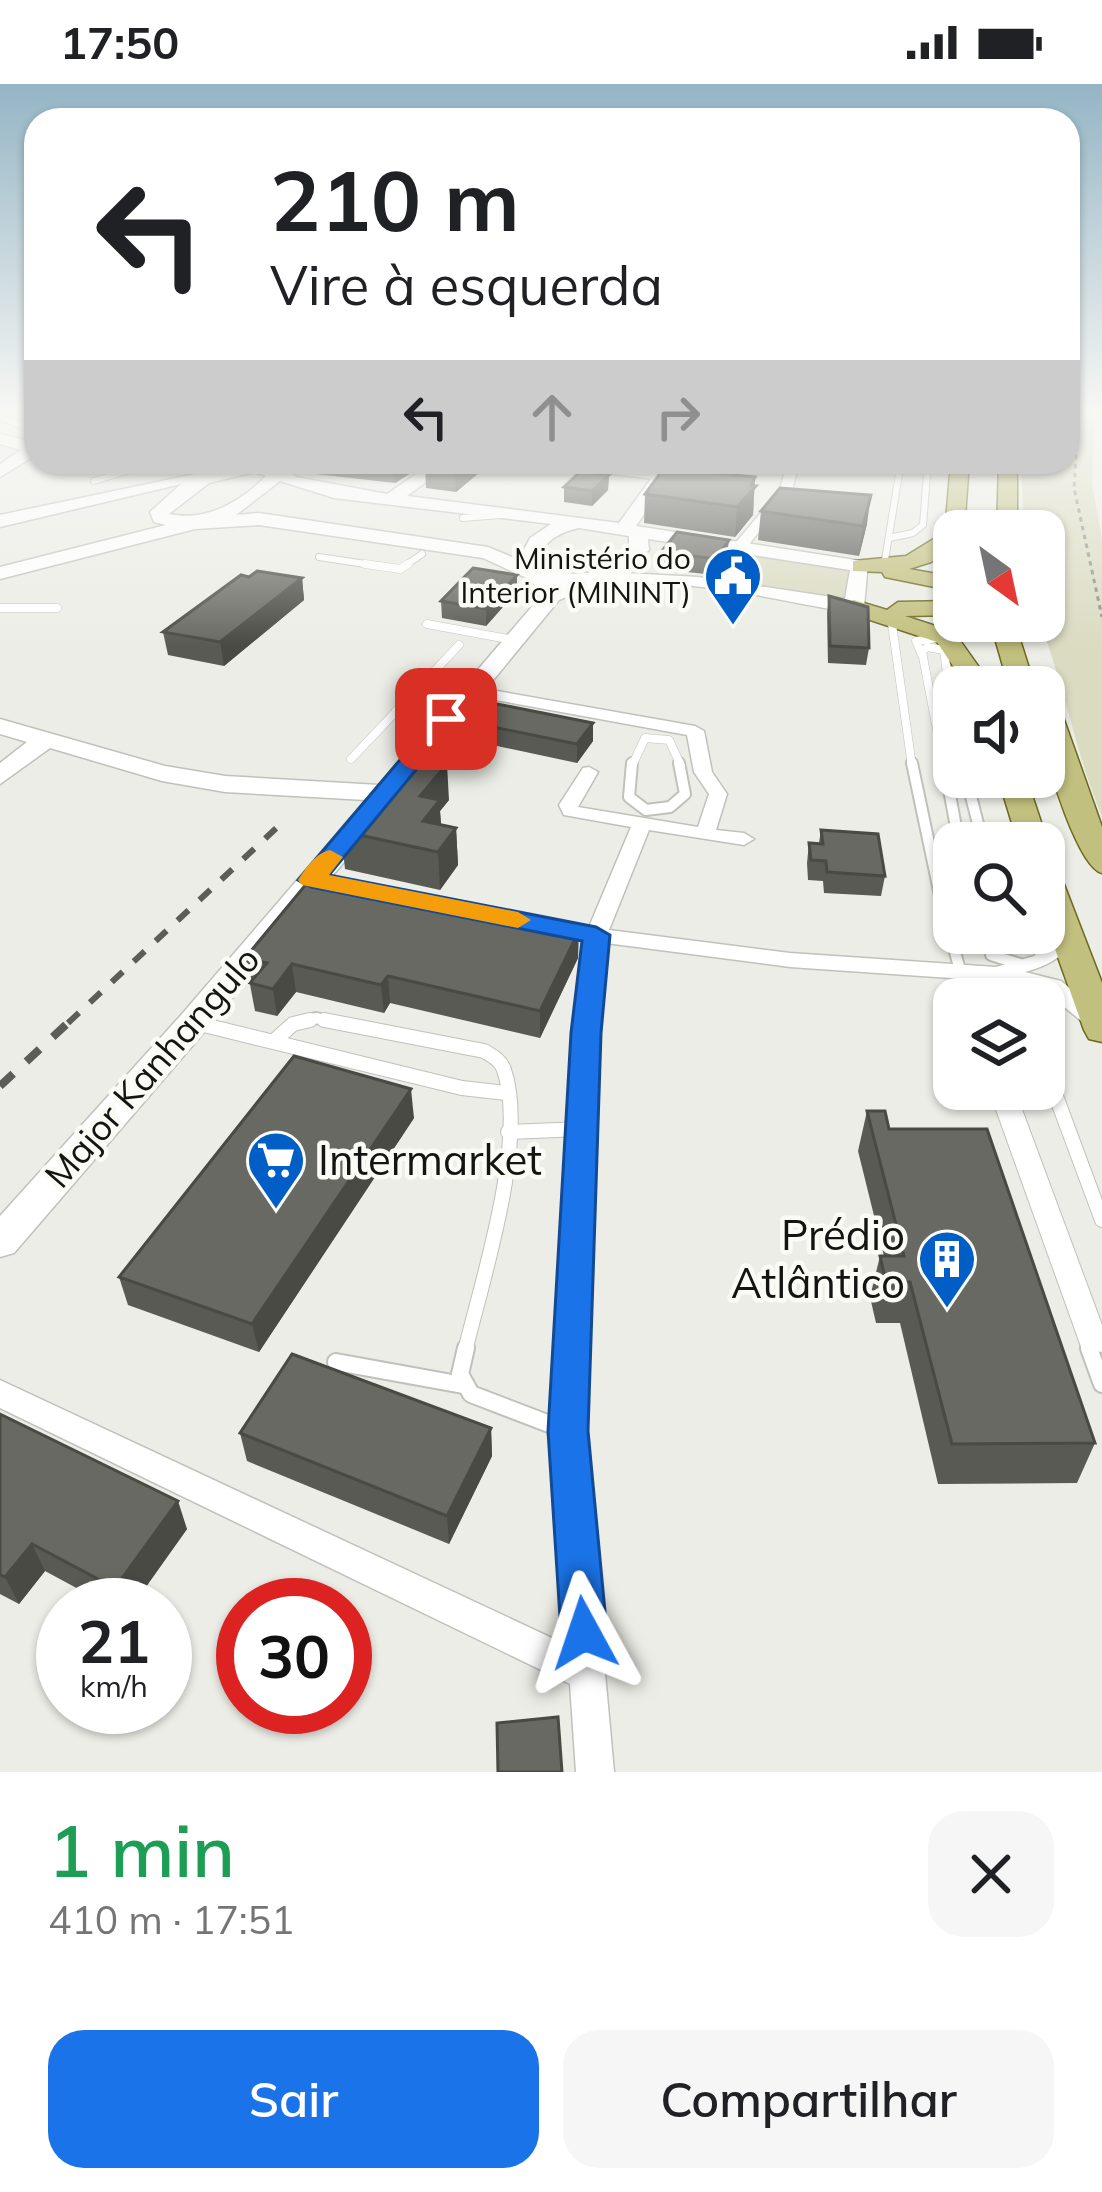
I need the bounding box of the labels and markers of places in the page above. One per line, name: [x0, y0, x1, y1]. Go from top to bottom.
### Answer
place label: Ministério do Interior (MININT): [461, 539, 691, 611]
public building icon: Ministério do Interior (MININT): [702, 545, 764, 627]
pin: [395, 668, 497, 770]
supermarket icon: Intermarket: [245, 1129, 307, 1211]
place label: Intermarket: [318, 1133, 542, 1186]
place label: Prédio Atlântico: [731, 1208, 905, 1309]
building icon: Prédio Atlântico: [916, 1228, 978, 1310]

